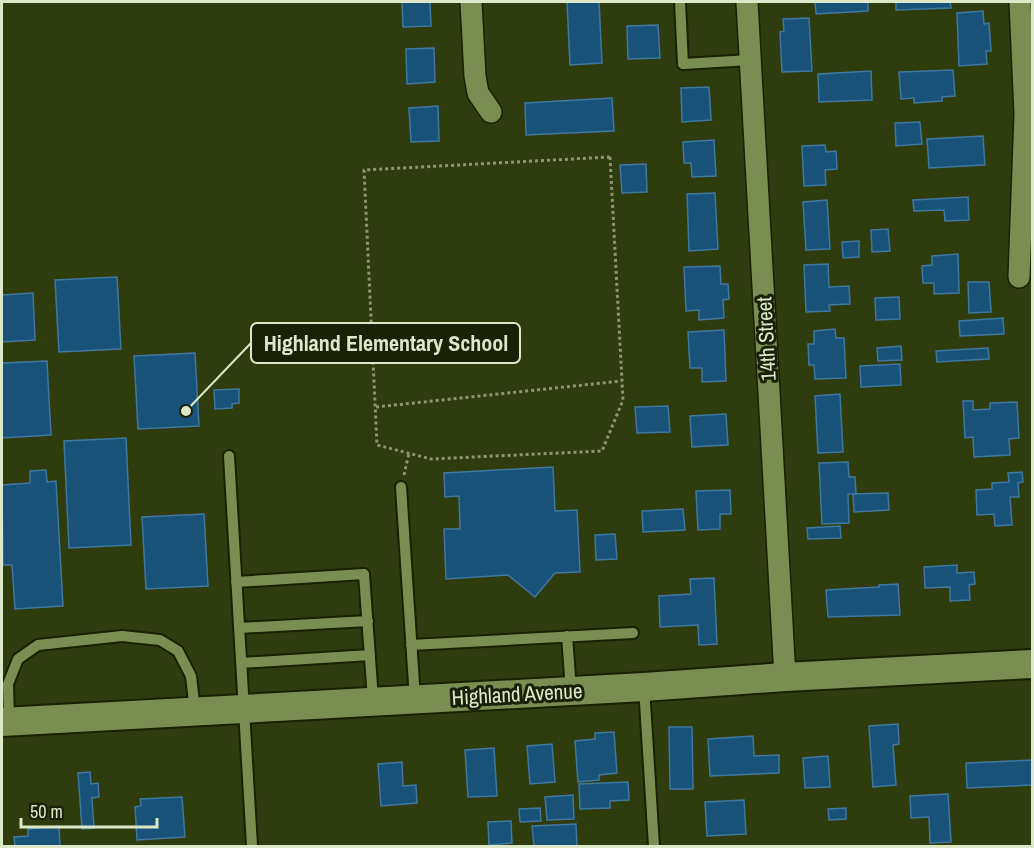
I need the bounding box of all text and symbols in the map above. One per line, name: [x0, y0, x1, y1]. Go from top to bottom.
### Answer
street label: 14th Street: [749, 296, 783, 382]
callout: Highland Elementary School: [251, 323, 520, 363]
text: Highland Elementary School: [264, 328, 508, 358]
street label: Highland Avenue: [451, 676, 583, 712]
scale bar: [21, 791, 158, 829]
text: 50 m: [30, 799, 63, 824]

